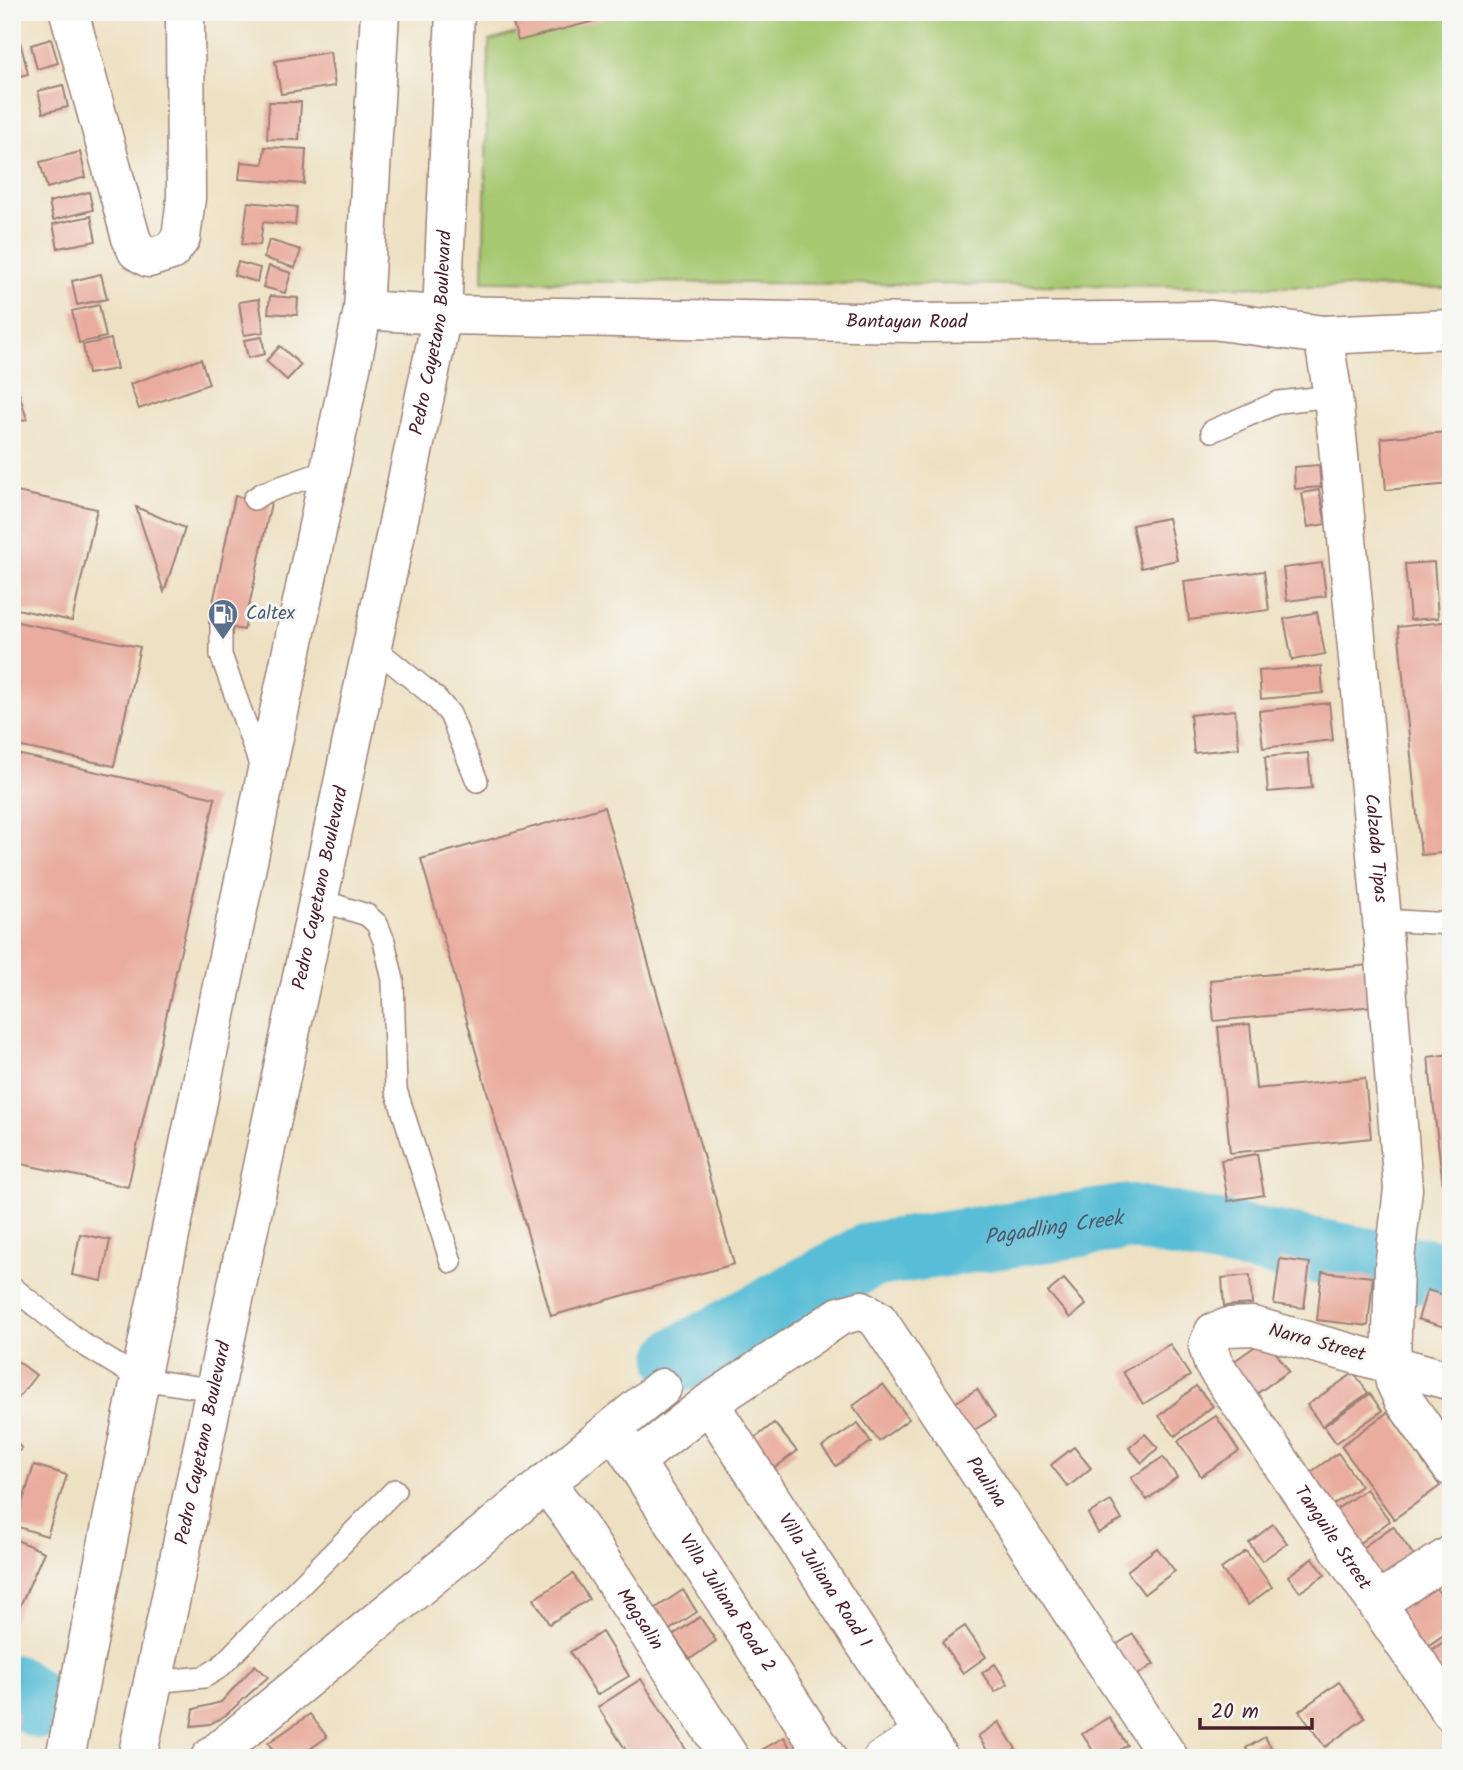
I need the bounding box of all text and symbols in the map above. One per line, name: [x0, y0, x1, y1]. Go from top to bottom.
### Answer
street label: Pedro Cayetano Boulevard: [402, 229, 461, 438]
street label: Bantayan Road: [846, 307, 968, 338]
fuel station icon: Caltex: [206, 597, 240, 641]
place label: Caltex: [246, 599, 296, 629]
street label: Pedro Cayetano Boulevard: [285, 783, 357, 993]
street label: Calzada Tipas: [1355, 792, 1395, 904]
water label: Pagadling Creek: [982, 1201, 1128, 1255]
street label: Narra Street: [1265, 1316, 1369, 1370]
street label: Pedro Cayetano Boulevard: [167, 1338, 240, 1547]
street label: Paulina: [958, 1451, 1014, 1514]
street label: Tanguile Street: [1286, 1479, 1379, 1597]
street label: Villa Juliana Road 1: [770, 1508, 879, 1654]
street label: Villa Juliana Road 2: [671, 1528, 783, 1679]
street label: Magsalin: [608, 1582, 671, 1657]
scale bar: [1200, 1686, 1312, 1730]
text: 20 m: [1211, 1696, 1259, 1729]

